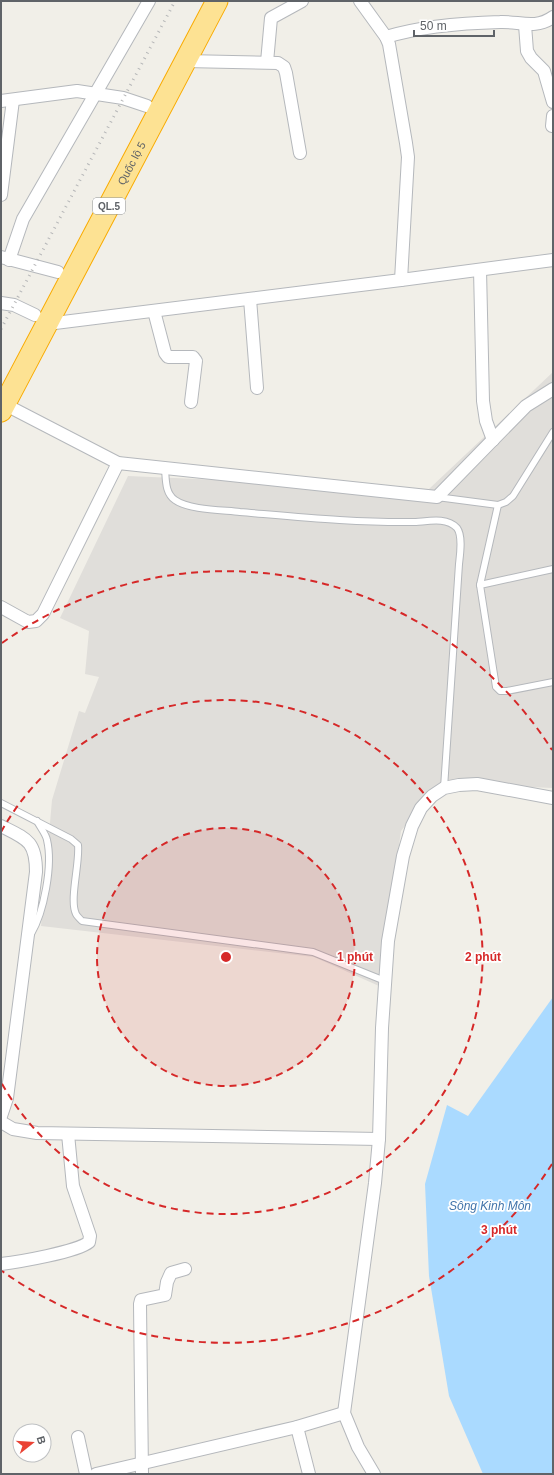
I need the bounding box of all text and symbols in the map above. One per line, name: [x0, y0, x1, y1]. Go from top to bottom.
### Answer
scale bar: [414, 12, 494, 38]
text: 50 m: [420, 19, 447, 33]
street label: Quốc lộ 5: [115, 140, 148, 187]
road number: QL.5: [93, 198, 125, 214]
centre of rings: [219, 950, 233, 964]
text: 1 phút: [337, 950, 373, 964]
text: 2 phút: [465, 950, 501, 964]
water label: Sông Kinh Môn: [449, 1199, 531, 1213]
text: 3 phút: [481, 1223, 517, 1237]
north arrow: [12, 1423, 52, 1463]
text: B: [35, 1435, 48, 1446]

